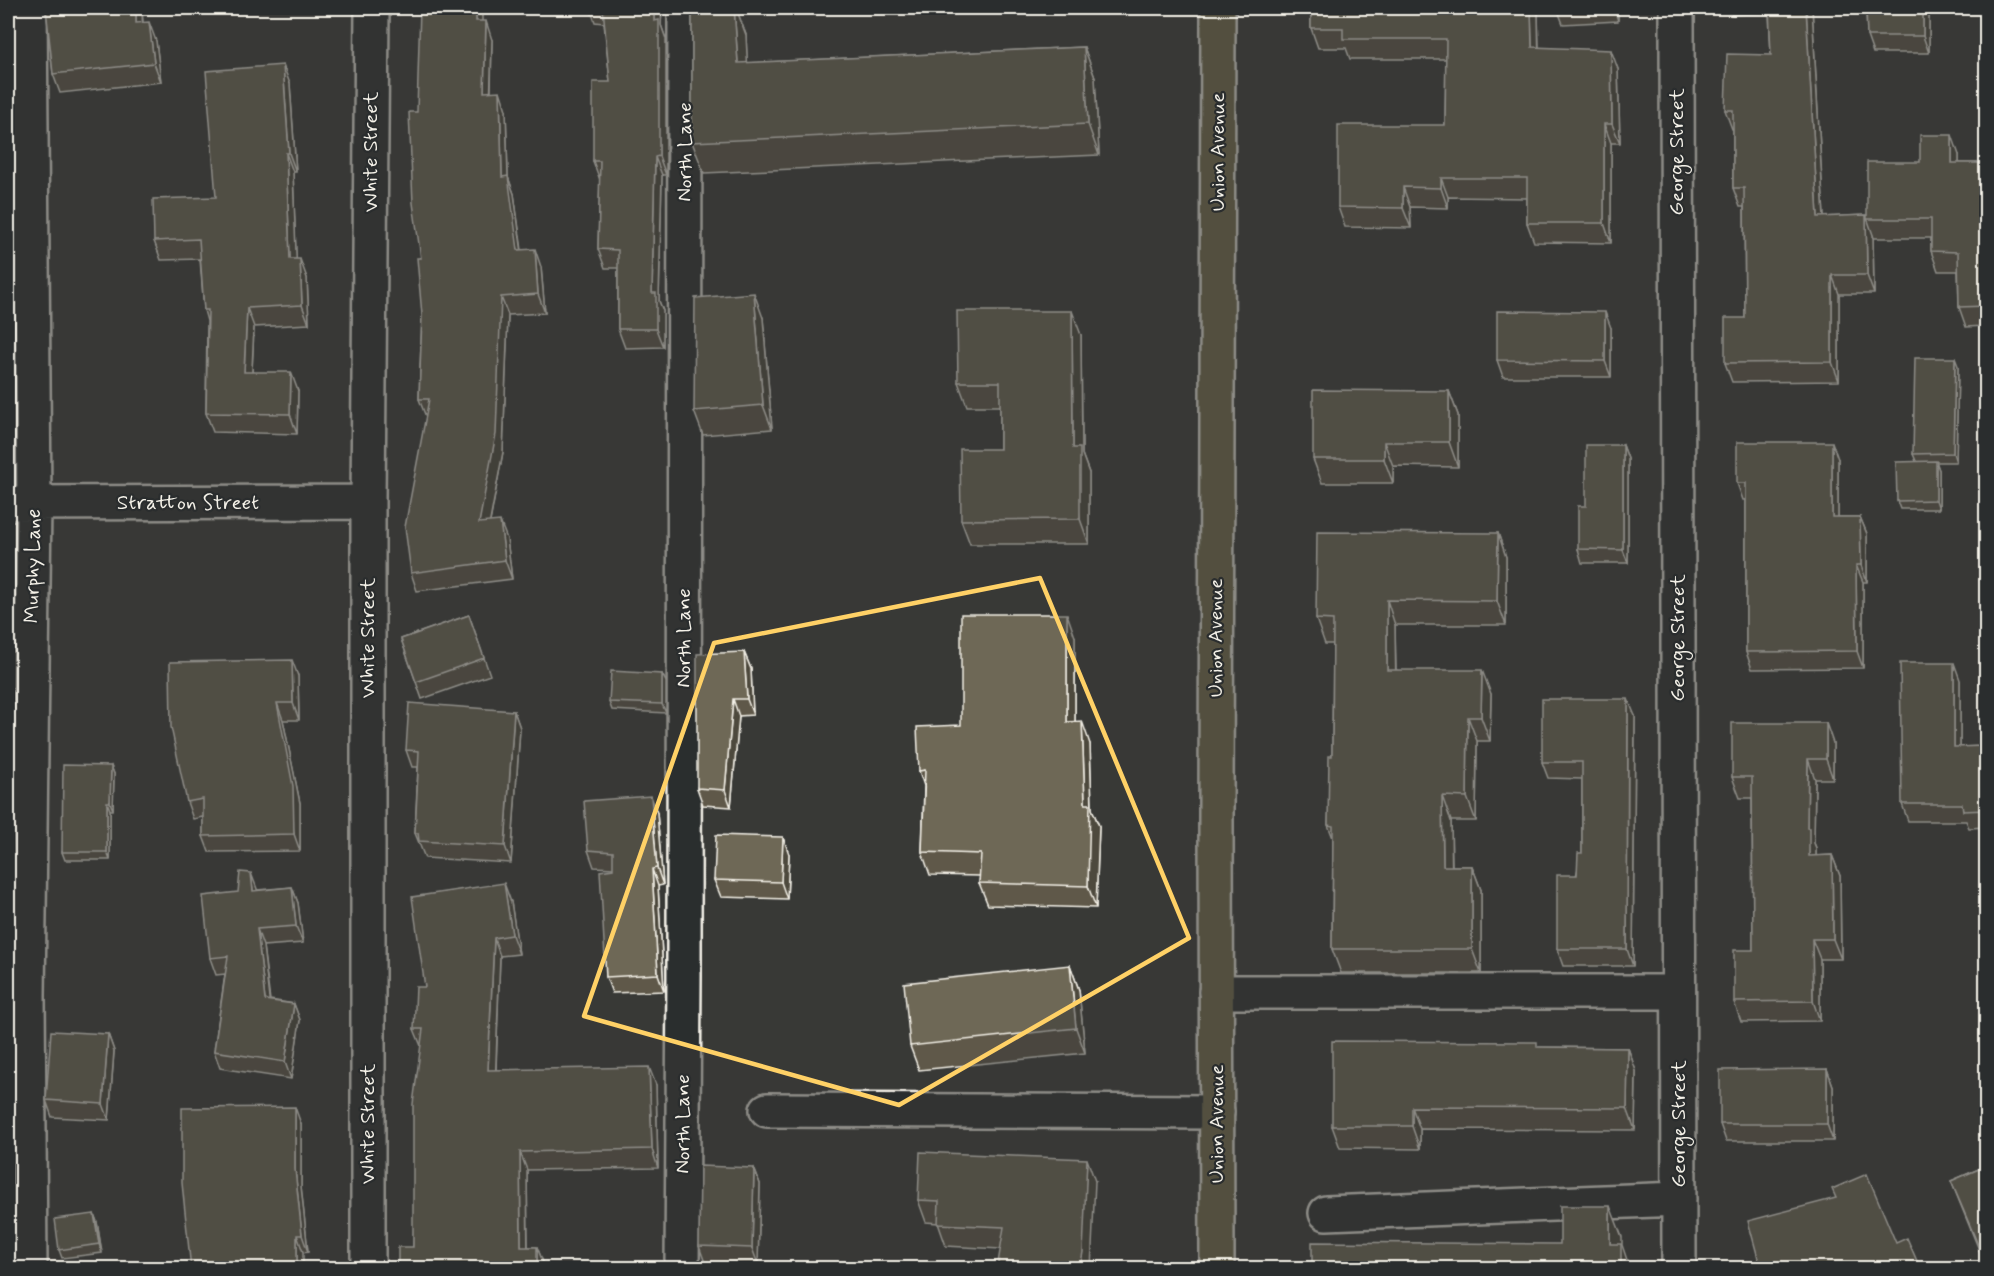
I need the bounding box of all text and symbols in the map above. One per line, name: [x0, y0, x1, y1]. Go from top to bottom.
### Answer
street label: George Street: [1663, 88, 1692, 216]
street label: White Street: [357, 91, 385, 212]
street label: Union Avenue: [1204, 92, 1232, 212]
street label: North Lane: [671, 102, 699, 202]
street label: Stratton Street: [117, 489, 259, 517]
street label: Murphy Lane: [18, 508, 48, 624]
street label: George Street: [1664, 574, 1693, 702]
street label: White Street: [354, 577, 382, 698]
street label: Union Avenue: [1202, 578, 1230, 698]
street label: North Lane: [670, 588, 698, 688]
street label: George Street: [1665, 1060, 1694, 1188]
street label: White Street: [354, 1063, 382, 1184]
street label: Union Avenue: [1203, 1064, 1231, 1184]
street label: North Lane: [669, 1074, 697, 1174]

